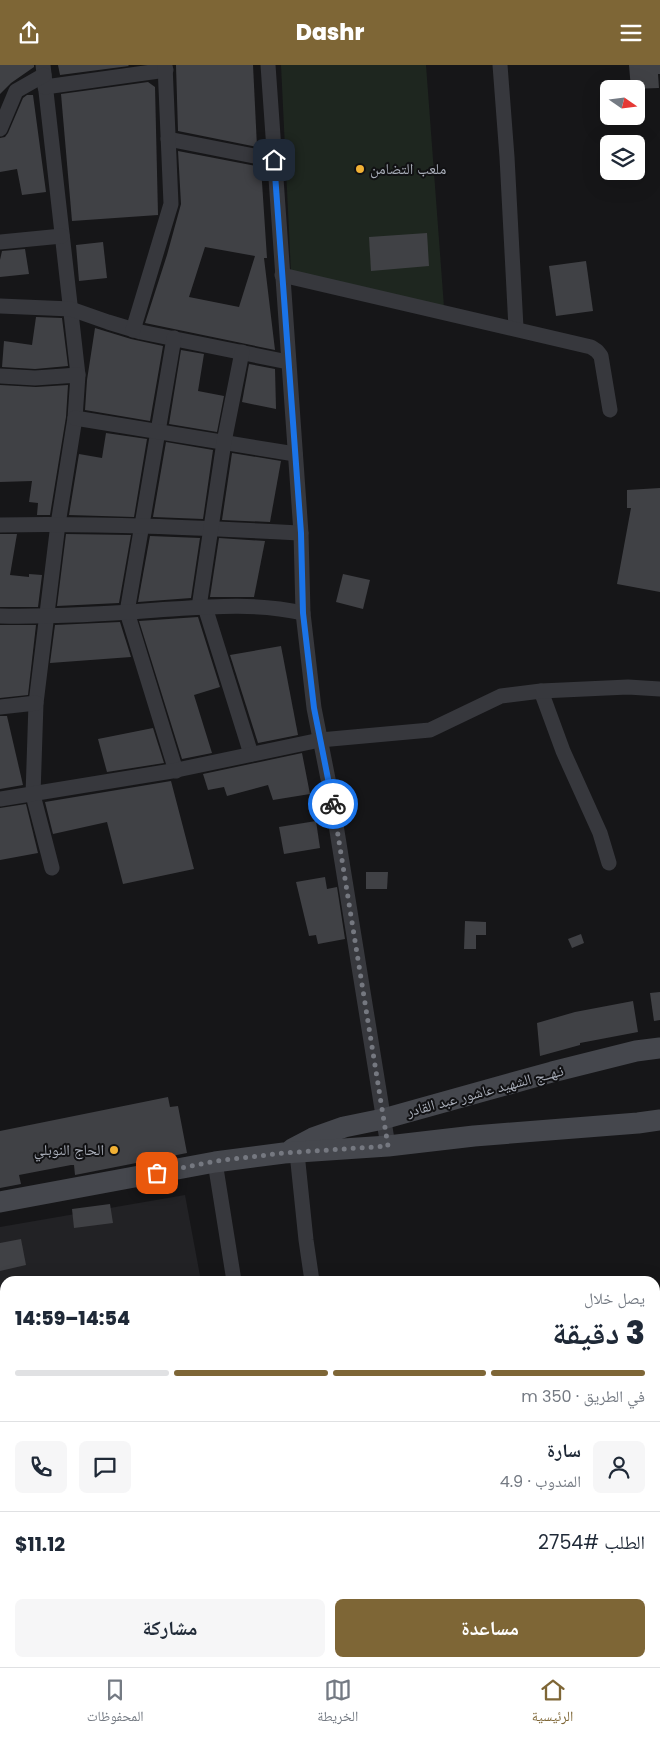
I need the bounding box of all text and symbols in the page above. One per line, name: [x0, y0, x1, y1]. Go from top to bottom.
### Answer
text: Dashr: [296, 17, 364, 48]
icon: share: [15, 19, 43, 47]
icon: menu: [617, 19, 645, 47]
north arrow: [600, 80, 645, 125]
map controls: [600, 80, 645, 180]
button: layers: [600, 135, 645, 180]
pin: [253, 139, 295, 181]
icon: home: [260, 146, 288, 174]
place label: ملعب التضامن: [370, 158, 446, 179]
marker: ملعب التضامن: [354, 163, 366, 175]
courier: [308, 779, 358, 829]
icon: bike: [319, 790, 347, 818]
street label: نـهــج الشهيد عاشور عبد القادر: [403, 1059, 566, 1122]
place label: الحاج النوبلي: [34, 1139, 104, 1162]
marker: الحاج النوبلي: [108, 1144, 120, 1156]
pin: [136, 1152, 178, 1194]
icon: bag: [143, 1159, 171, 1187]
text: يصل خلال: [584, 1287, 645, 1310]
text: 14:54–14:59: [15, 1305, 130, 1332]
text: 3 دقيقة: [552, 1310, 645, 1355]
text: في الطريق · 350 m: [521, 1385, 645, 1408]
text: سارة: [547, 1437, 581, 1464]
button: phone: [15, 1441, 67, 1493]
button: chat: [79, 1441, 131, 1493]
button: person: [593, 1441, 645, 1493]
text: المندوب · 4.9: [500, 1470, 581, 1493]
text: الطلب #2754: [538, 1529, 645, 1556]
text: $11.12: [15, 1531, 65, 1558]
button: مشاركة: [15, 1599, 325, 1657]
button: مساعدة: [335, 1599, 645, 1657]
tab: المحفوظات: [87, 1676, 144, 1730]
tab: الخريطة: [317, 1676, 358, 1730]
tab: الرئيسية: [532, 1676, 573, 1730]

